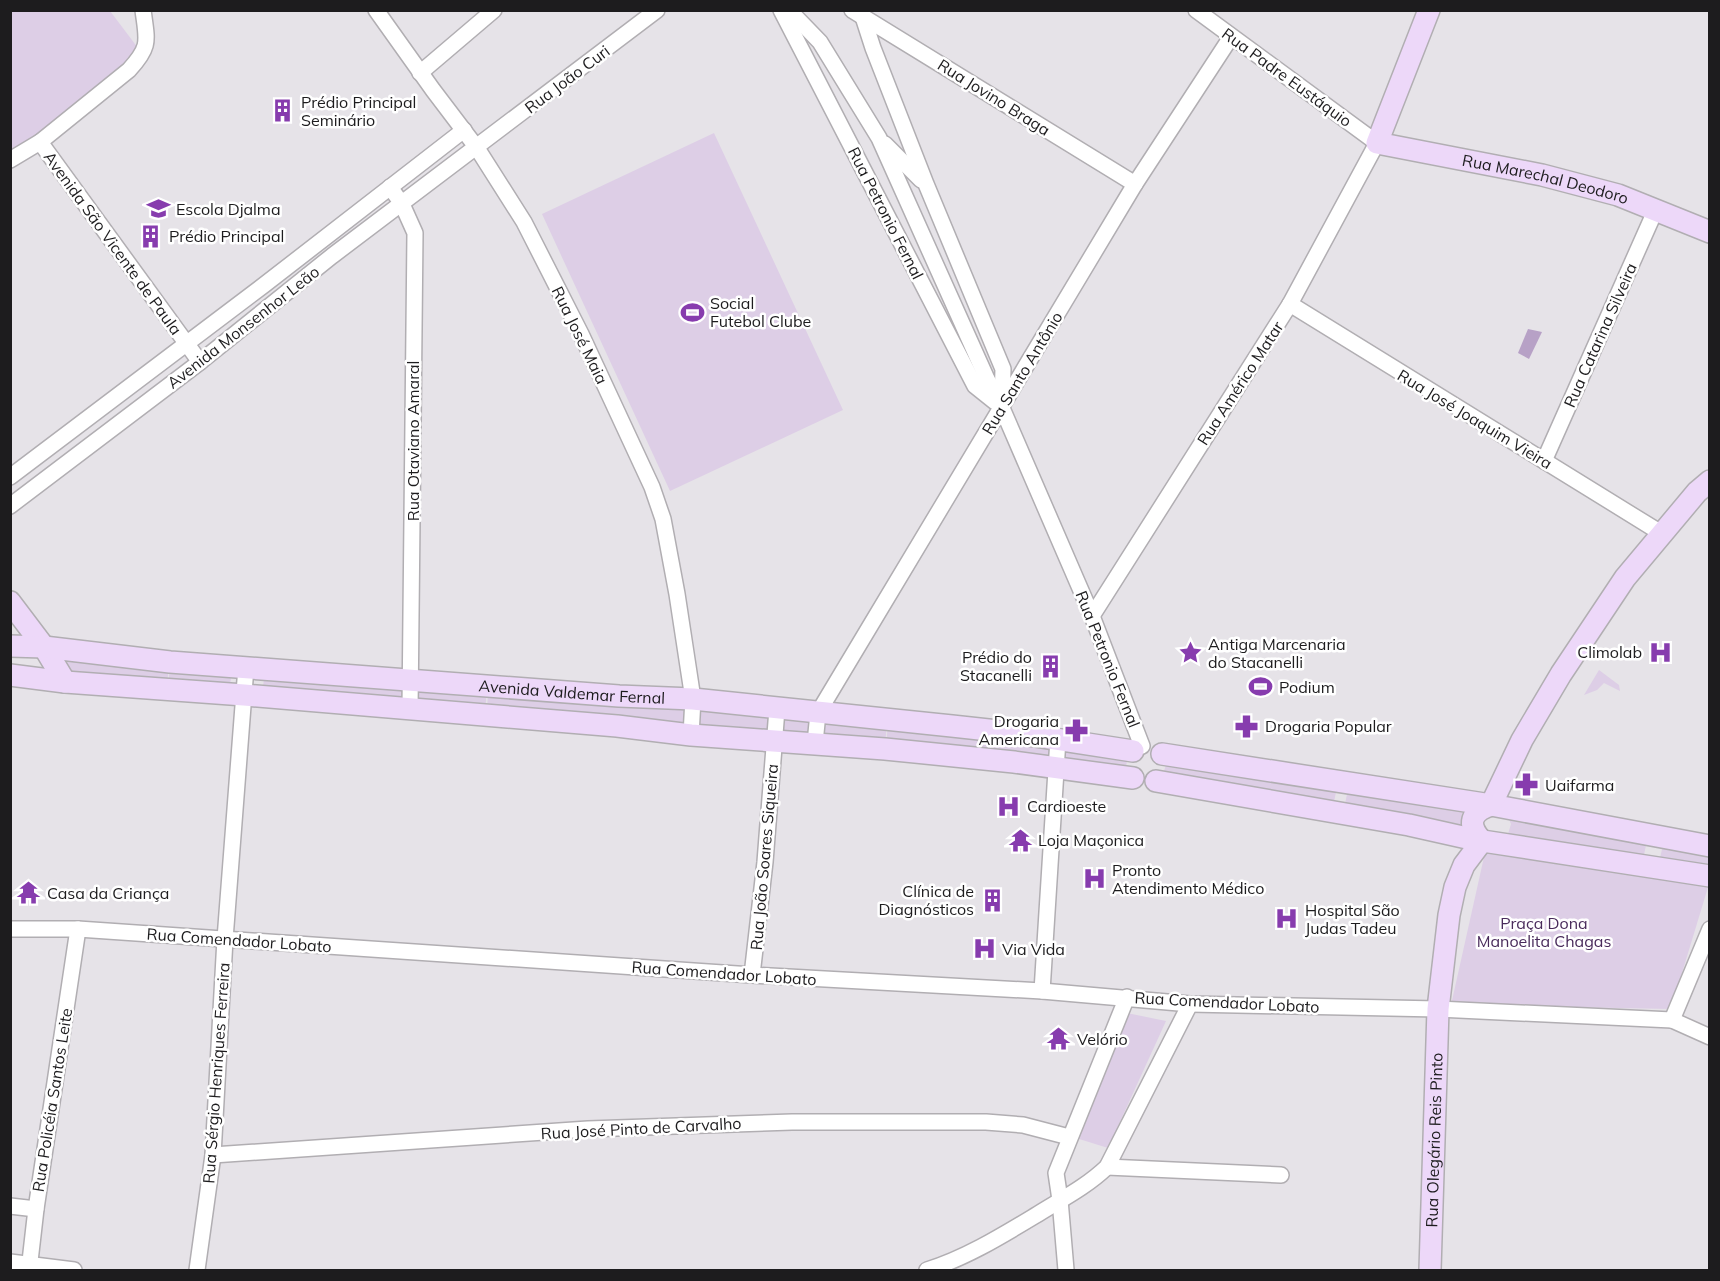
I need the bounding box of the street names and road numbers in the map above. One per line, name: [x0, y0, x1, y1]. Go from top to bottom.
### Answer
street label: Rua Padre Eustáquio: [1218, 23, 1356, 131]
street label: Rua João Curi: [521, 41, 613, 117]
street label: Rua Jovino Braga: [934, 54, 1054, 140]
street label: Rua Petronio Fernal: [844, 144, 928, 282]
street label: Avenida São Vicente de Paula: [40, 147, 186, 339]
street label: Rua Marechal Deodoro: [1461, 150, 1632, 208]
street label: Rua Catarina Silveira: [1559, 260, 1641, 410]
street label: Avenida Monsenhor Leão: [163, 261, 323, 393]
street label: Rua José Maia: [548, 283, 612, 387]
street label: Rua Santo Antônio: [977, 308, 1067, 438]
street label: Rua Américo Matar: [1193, 317, 1288, 449]
street label: Rua Otaviano Amaral: [403, 361, 423, 521]
street label: Rua José Joaquim Vieira: [1394, 365, 1556, 473]
street label: Rua Petronio Fernal: [1071, 588, 1145, 730]
street label: Avenida Valdemar Fernal: [478, 675, 666, 708]
street label: Rua João Soares Siqueira: [746, 763, 782, 951]
street label: Rua Comendador Lobato: [146, 924, 332, 956]
street label: Rua Comendador Lobato: [631, 957, 817, 989]
street label: Rua Sérgio Henriques Ferreira: [198, 962, 234, 1184]
street label: Rua Comendador Lobato: [1134, 987, 1320, 1017]
street label: Rua Policéia Santos Leite: [28, 1007, 76, 1193]
street label: Rua Olegário Reis Pinto: [1421, 1052, 1447, 1228]
street label: Rua José Pinto de Carvalho: [540, 1113, 742, 1143]

